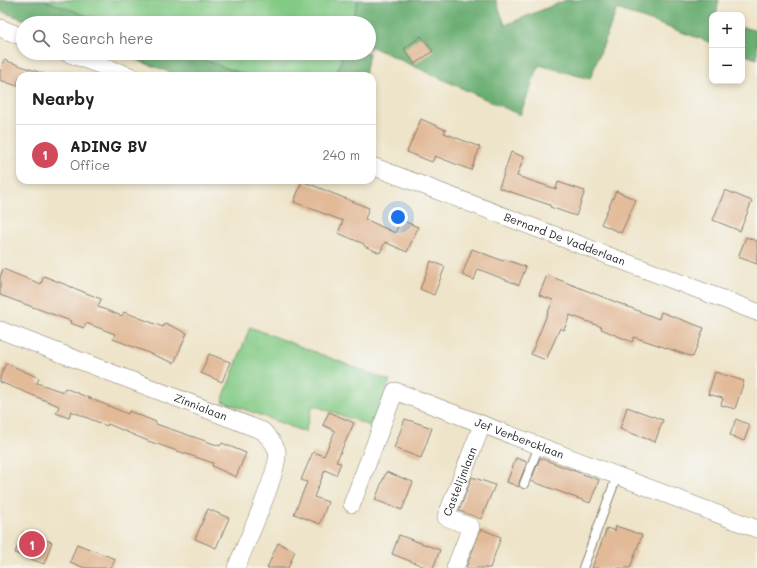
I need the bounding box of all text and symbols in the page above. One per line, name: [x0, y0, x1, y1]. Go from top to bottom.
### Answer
map controls: [709, 12, 745, 84]
button: +: [709, 12, 745, 48]
search box: [16, 16, 376, 60]
icon: search: [30, 27, 52, 49]
text: Search here: [62, 28, 153, 48]
button: −: [709, 48, 745, 84]
text: Nearby: [32, 87, 94, 109]
text: ADING BV: [70, 136, 147, 156]
text: 1: [42, 146, 48, 163]
text: 240 m: [323, 146, 360, 163]
text: Office: [70, 156, 110, 173]
your location: [388, 207, 408, 227]
street label: Bernard De Vadderlaan: [502, 209, 628, 268]
street label: Zinnialaan: [172, 390, 230, 424]
street label: Jef Verbercklaan: [473, 414, 566, 462]
street label: Castelijmlaan: [439, 445, 480, 518]
pin: 1: [19, 529, 45, 559]

